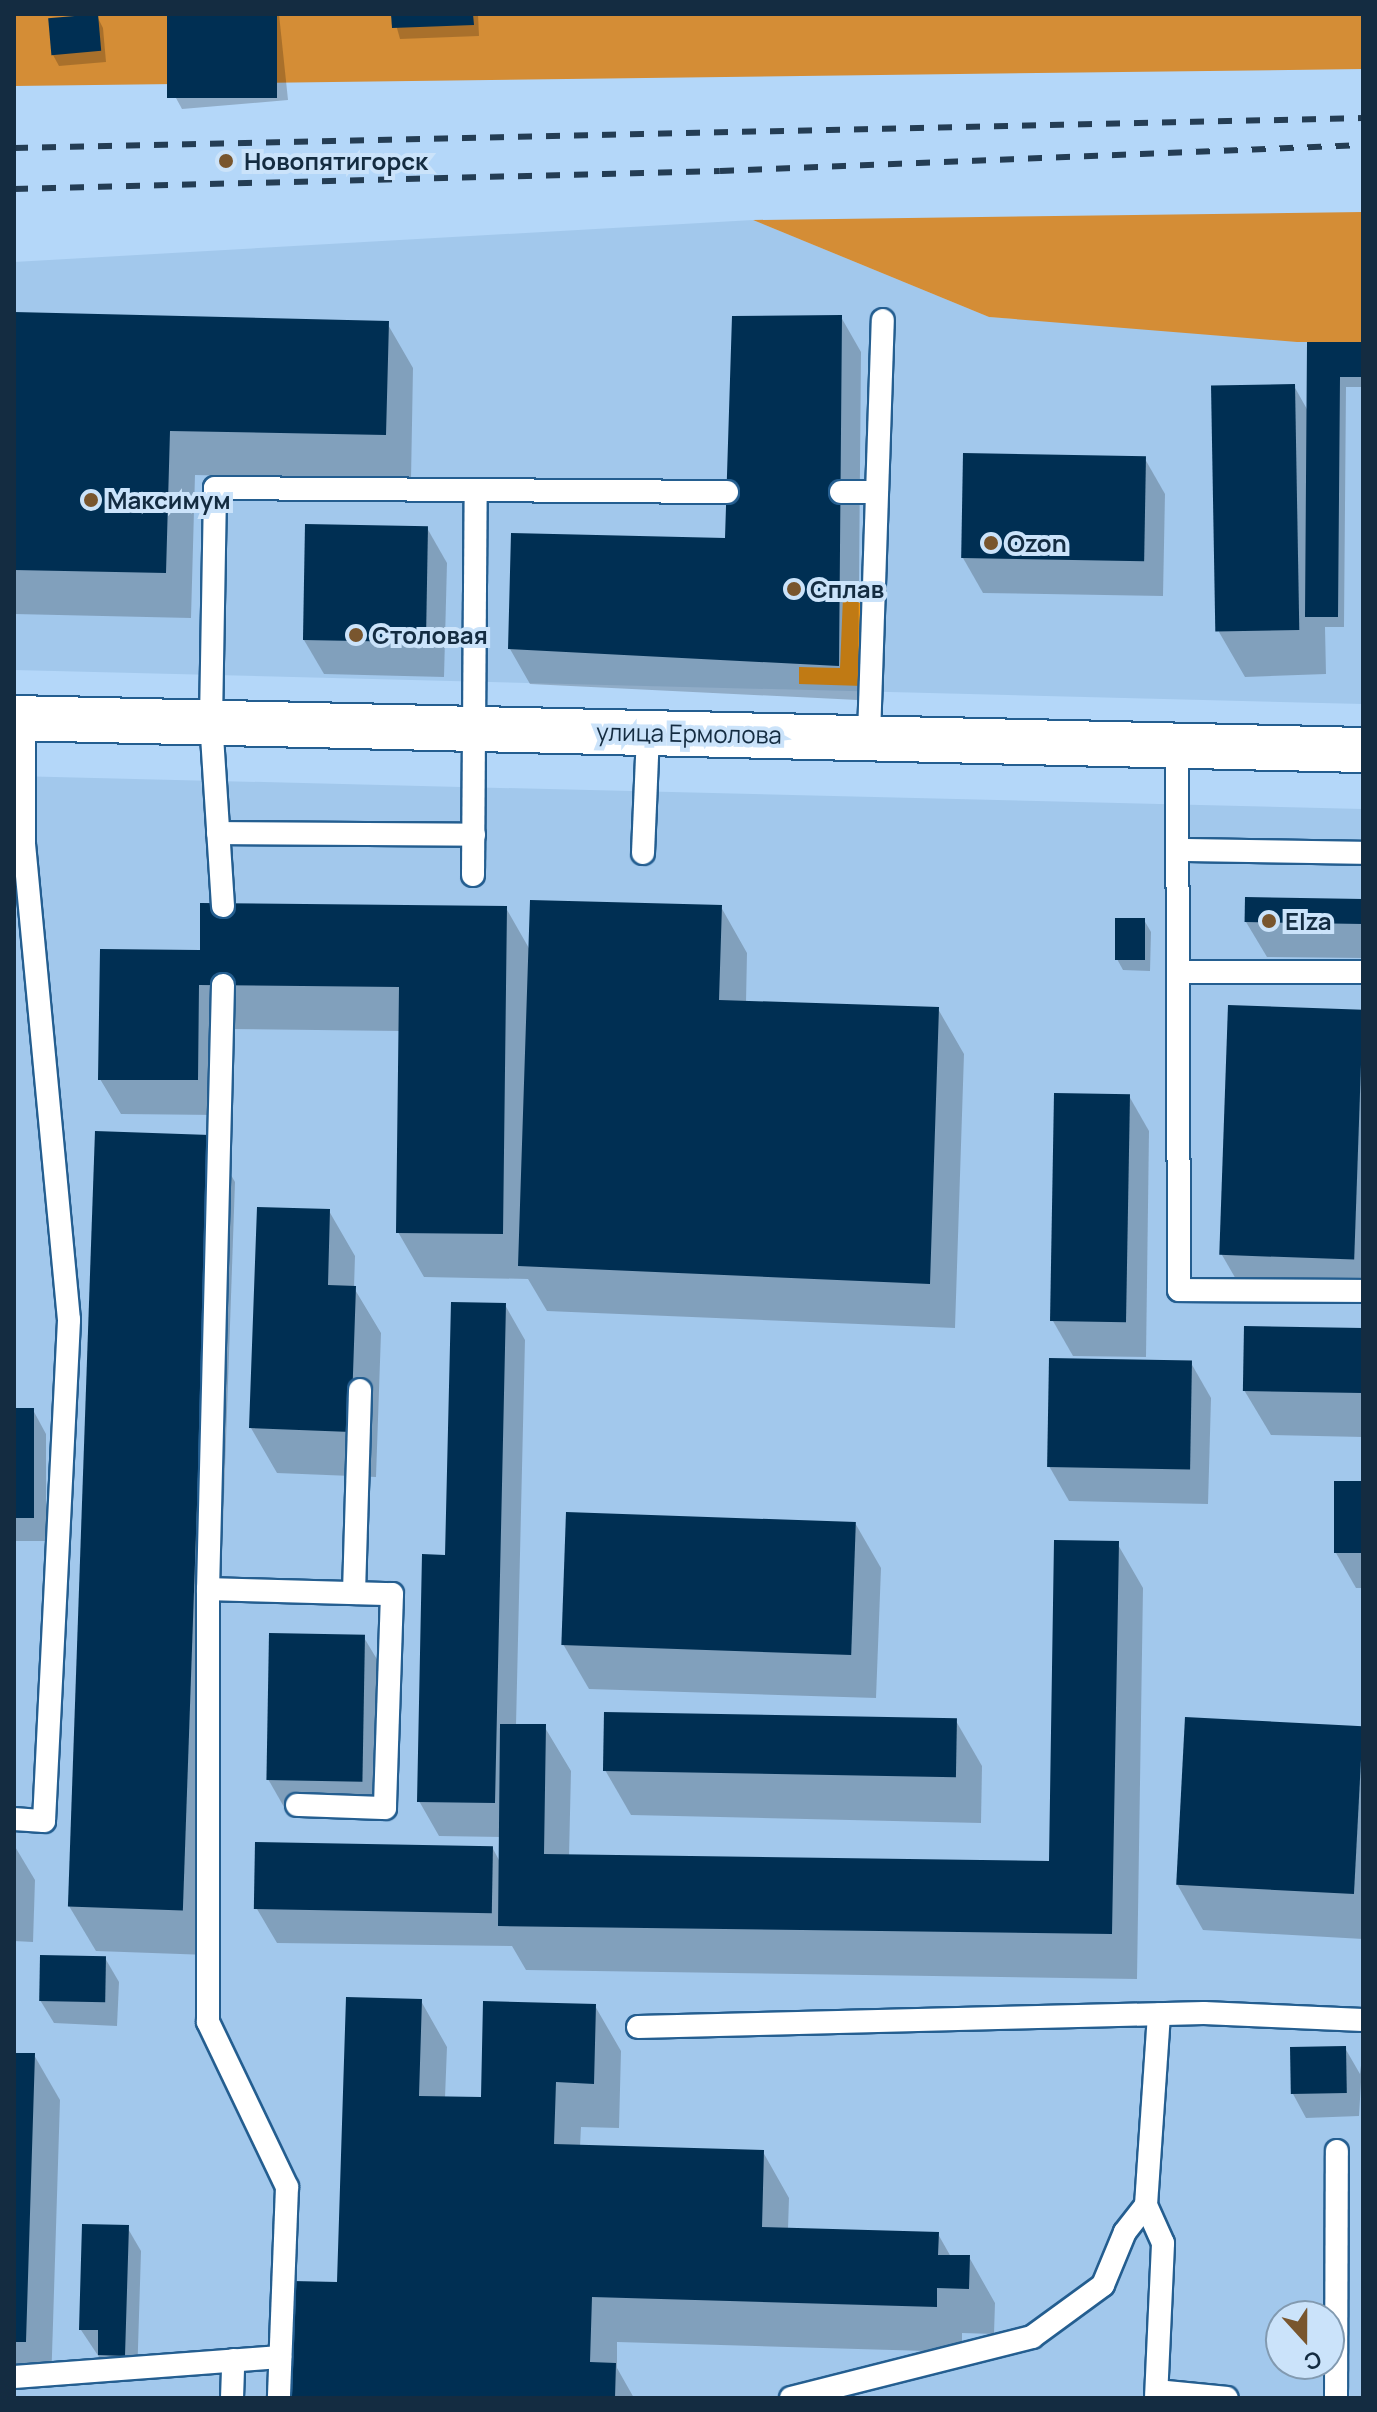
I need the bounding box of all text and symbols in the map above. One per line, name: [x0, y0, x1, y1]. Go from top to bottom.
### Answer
place label: Новопятигорск: [244, 147, 428, 175]
marker: Новопятигорск: [215, 150, 237, 172]
place label: Максимум: [107, 486, 231, 514]
marker: Максимум: [82, 491, 100, 509]
place label: Ozon: [1007, 529, 1067, 557]
marker: Ozon: [982, 534, 1000, 552]
place label: Сплав: [810, 575, 884, 603]
marker: Сплав: [785, 580, 803, 598]
place label: Столовая: [372, 621, 488, 649]
marker: Столовая: [347, 626, 365, 644]
street label: улица Ермолова: [596, 717, 782, 749]
place label: Elza: [1285, 907, 1332, 935]
marker: Elza: [1260, 912, 1278, 930]
north arrow: [1265, 2300, 1345, 2380]
text: С: [1300, 2344, 1326, 2377]

